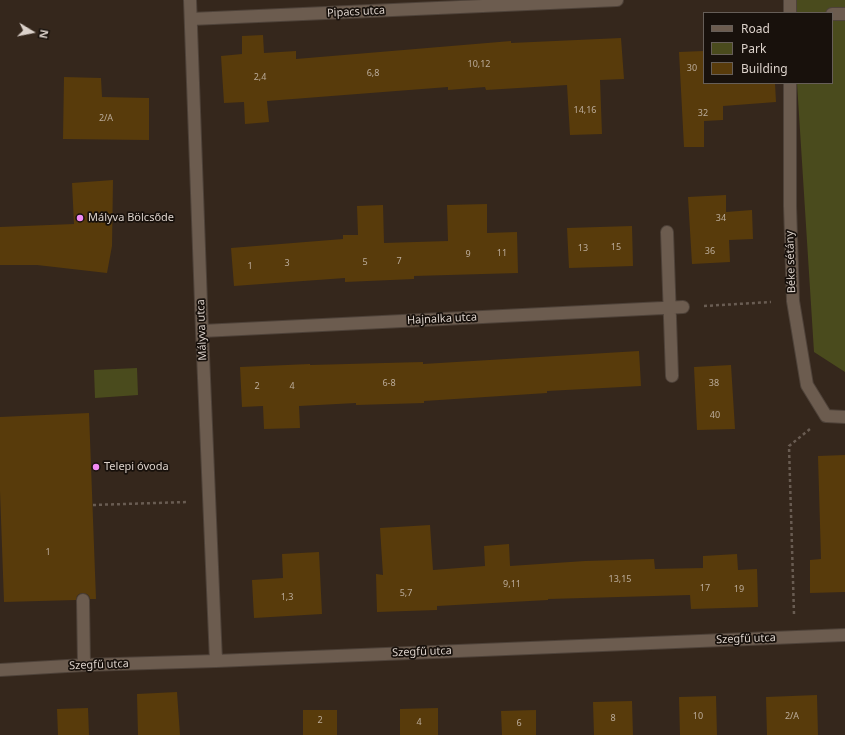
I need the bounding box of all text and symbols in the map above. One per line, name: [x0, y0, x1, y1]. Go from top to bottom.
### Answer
street label: Pipacs utca: [327, 4, 385, 20]
north arrow: [12, 12, 52, 52]
legend: [703, 12, 833, 84]
text: Road: [741, 20, 770, 37]
text: N: [36, 28, 52, 40]
text: Park: [741, 40, 766, 57]
house number: 10,12: [467, 59, 491, 69]
text: Building: [741, 60, 788, 77]
house number: 30: [687, 63, 697, 73]
house number: 6,8: [367, 68, 379, 78]
house number: 2,4: [254, 72, 266, 82]
house number: 14,16: [573, 105, 597, 115]
house number: 32: [698, 108, 708, 118]
house number: 2/A: [99, 113, 113, 123]
place label: Mályva Bölcsőde: [88, 211, 174, 225]
marker: Mályva Bölcsőde: [75, 213, 85, 223]
house number: 34: [716, 213, 726, 223]
street label: Béke sétány: [783, 231, 799, 293]
house number: 15: [611, 242, 621, 252]
house number: 13: [578, 243, 588, 253]
house number: 36: [705, 246, 715, 256]
house number: 11: [497, 248, 507, 258]
house number: 9: [465, 249, 471, 259]
house number: 7: [396, 256, 402, 266]
house number: 5: [362, 257, 368, 267]
house number: 3: [284, 258, 290, 268]
house number: 1: [247, 261, 253, 271]
street label: Mályva utca: [194, 299, 210, 361]
street label: Hajnalka utca: [407, 311, 477, 327]
house number: 6-8: [382, 378, 396, 388]
house number: 38: [709, 378, 719, 388]
house number: 2: [254, 381, 260, 391]
house number: 4: [289, 381, 295, 391]
house number: 40: [710, 410, 720, 420]
place label: Telepi óvoda: [104, 460, 169, 474]
marker: Telepi óvoda: [91, 462, 101, 472]
house number: 1: [45, 547, 51, 557]
house number: 13,15: [608, 574, 632, 584]
house number: 9,11: [503, 579, 521, 589]
house number: 17: [700, 583, 710, 593]
house number: 19: [734, 584, 744, 594]
house number: 5,7: [400, 588, 412, 598]
house number: 1,3: [281, 592, 293, 602]
street label: Szegfű utca: [716, 631, 776, 647]
street label: Szegfű utca: [392, 644, 452, 660]
street label: Szegfű utca: [69, 657, 129, 673]
house number: 10: [693, 711, 703, 721]
house number: 2/A: [785, 711, 799, 721]
house number: 8: [610, 713, 616, 723]
house number: 2: [317, 715, 323, 725]
house number: 4: [416, 717, 422, 727]
house number: 6: [516, 718, 522, 728]

